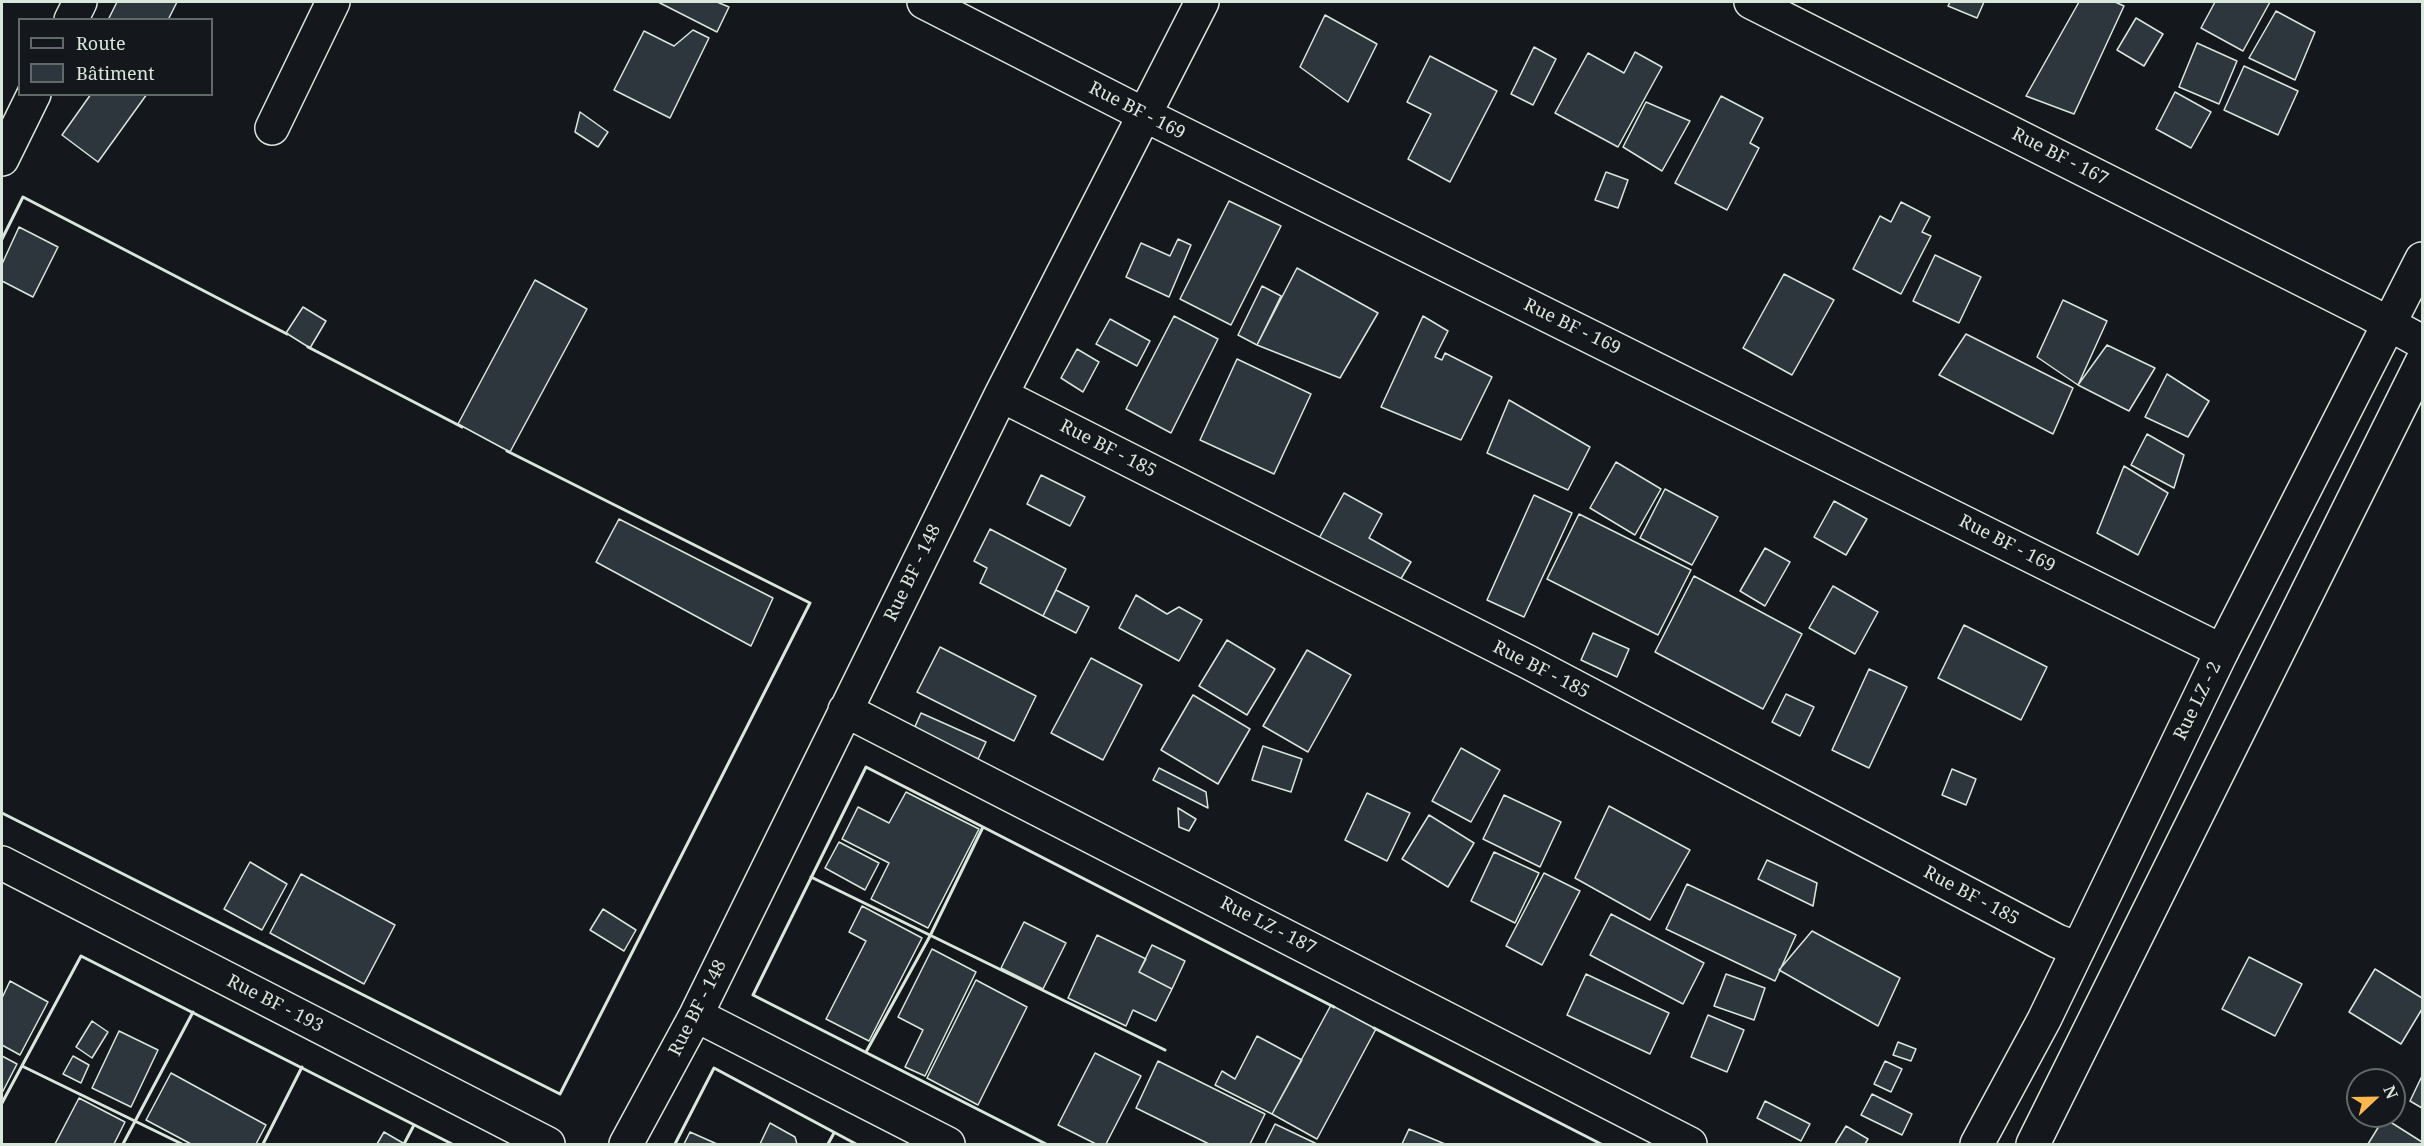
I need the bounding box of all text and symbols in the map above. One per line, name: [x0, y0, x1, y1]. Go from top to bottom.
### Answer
legend: [18, 18, 213, 96]
text: Route: [76, 31, 126, 55]
text: Bâtiment: [76, 61, 155, 85]
street label: Rue BF - 169: [1085, 78, 1189, 144]
street label: Rue BF - 167: [2008, 124, 2112, 190]
street label: Rue BF - 169: [1520, 294, 1624, 360]
street label: Rue BF - 185: [1056, 416, 1160, 482]
street label: Rue BF - 169: [1955, 511, 2059, 577]
street label: Rue BF - 148: [880, 521, 946, 625]
street label: Rue BF - 185: [1489, 637, 1593, 703]
street label: Rue LZ - 2: [2170, 658, 2226, 744]
street label: Rue BF - 185: [1920, 862, 2022, 930]
street label: Rue LZ - 187: [1217, 893, 1319, 959]
street label: Rue BF - 148: [665, 956, 731, 1060]
street label: Rue BF - 193: [223, 971, 327, 1037]
north arrow: [2346, 1068, 2406, 1128]
text: N: [2378, 1082, 2403, 1102]

